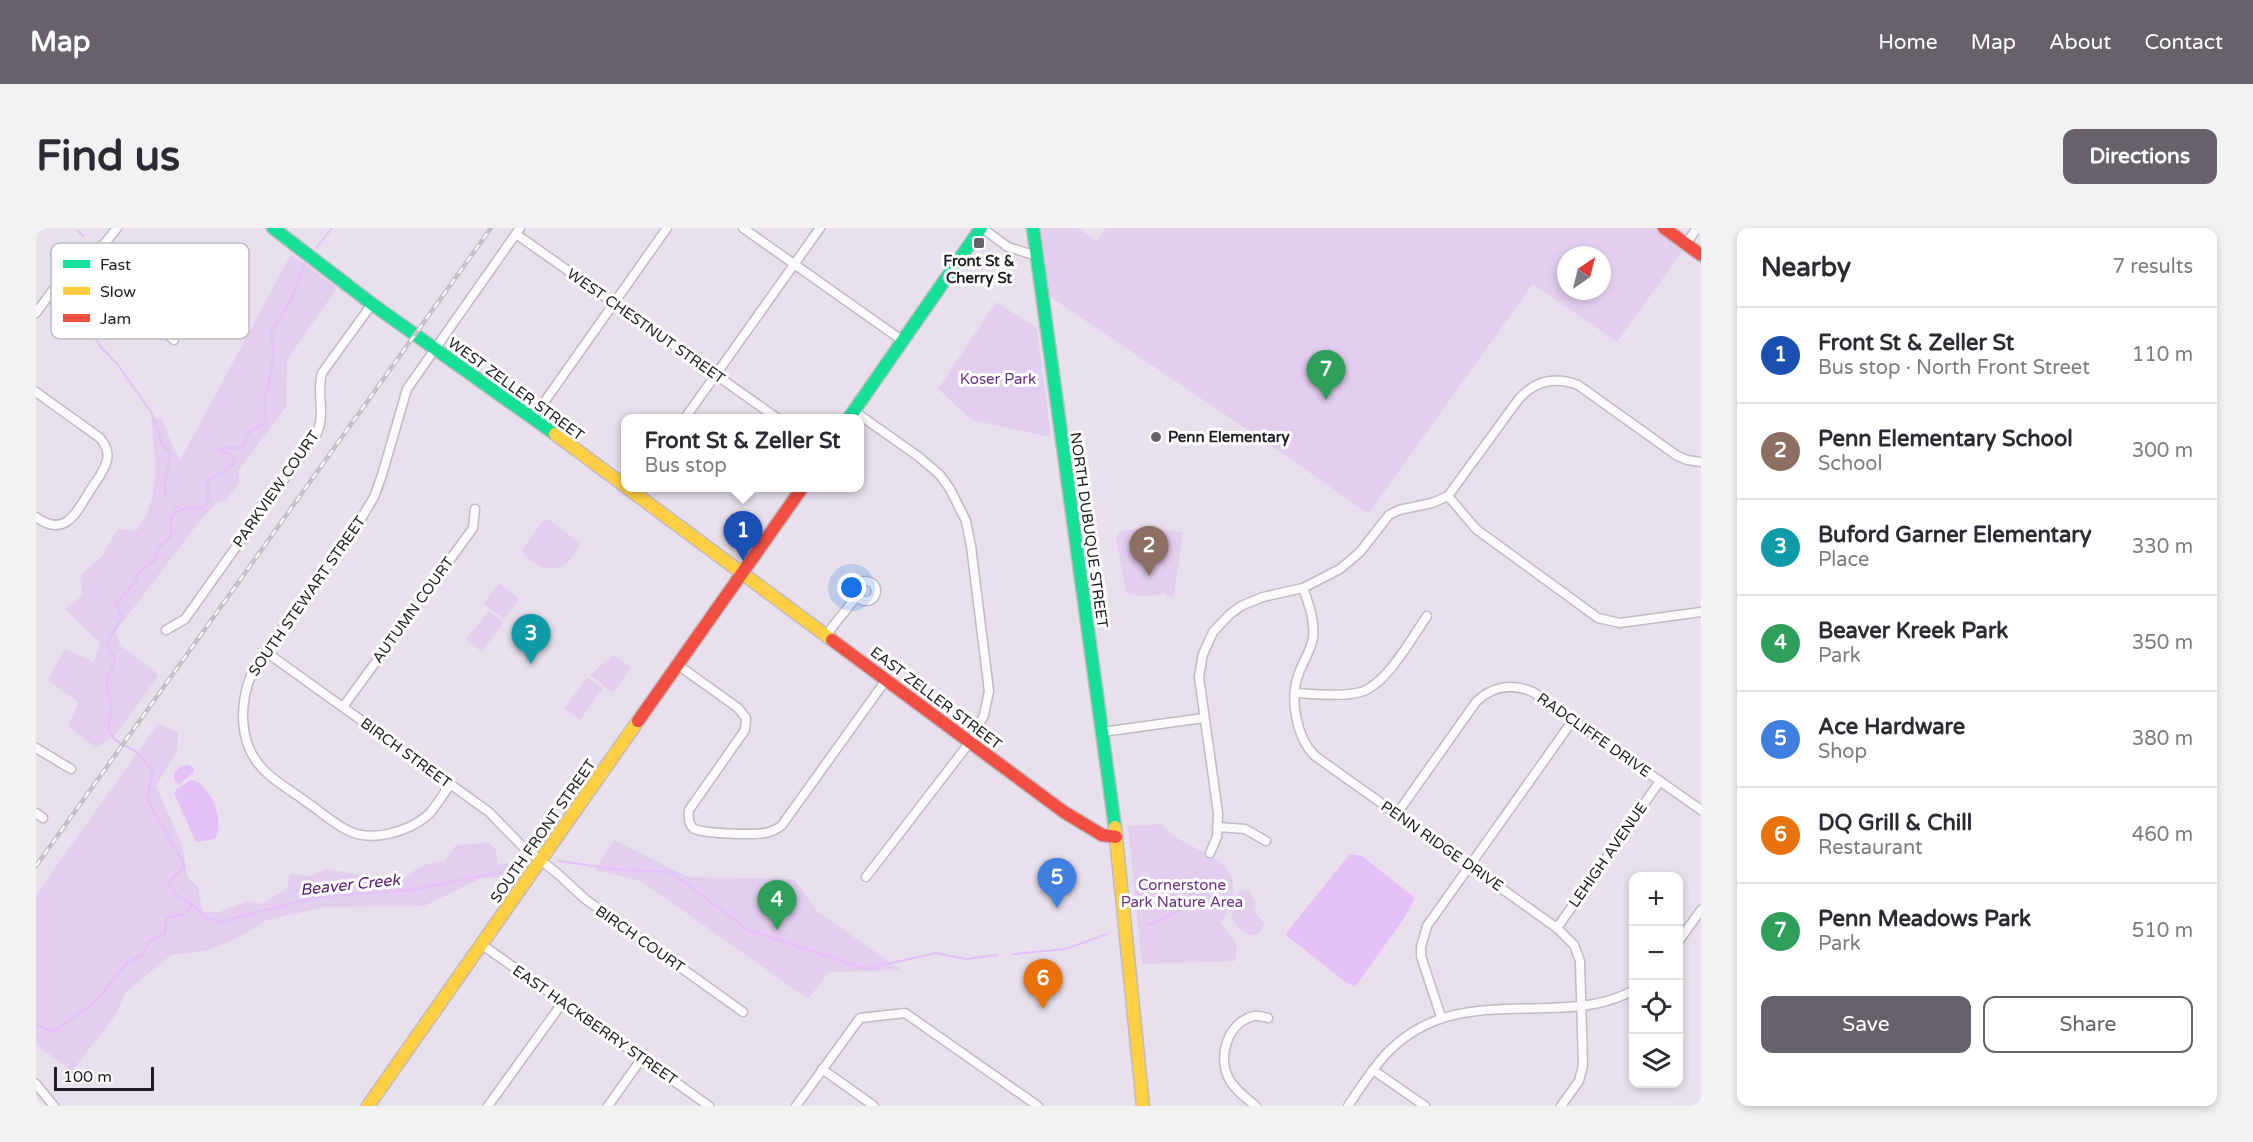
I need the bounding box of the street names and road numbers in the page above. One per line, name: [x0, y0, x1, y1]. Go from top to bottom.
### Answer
street label: WEST CHESTNUT STREET: [563, 264, 729, 388]
street label: WEST ZELLER STREET: [444, 334, 588, 444]
street label: PARKVIEW COURT: [229, 427, 323, 551]
street label: NORTH DUBUQUE STREET: [1066, 431, 1112, 629]
street label: SOUTH STEWART STREET: [245, 512, 369, 680]
street label: AUTUMN COURT: [368, 553, 458, 667]
street label: EAST ZELLER STREET: [867, 643, 1005, 753]
street label: RADCLIFFE DRIVE: [1534, 689, 1654, 781]
street label: BIRCH STREET: [357, 714, 455, 792]
street label: SOUTH FRONT STREET: [487, 756, 599, 906]
street label: PENN RIDGE DRIVE: [1377, 797, 1507, 895]
street label: LEHIGH AVENUE: [1565, 799, 1651, 911]
street label: BIRCH COURT: [592, 902, 688, 976]
street label: EAST HACKBERRY STREET: [509, 961, 681, 1089]

